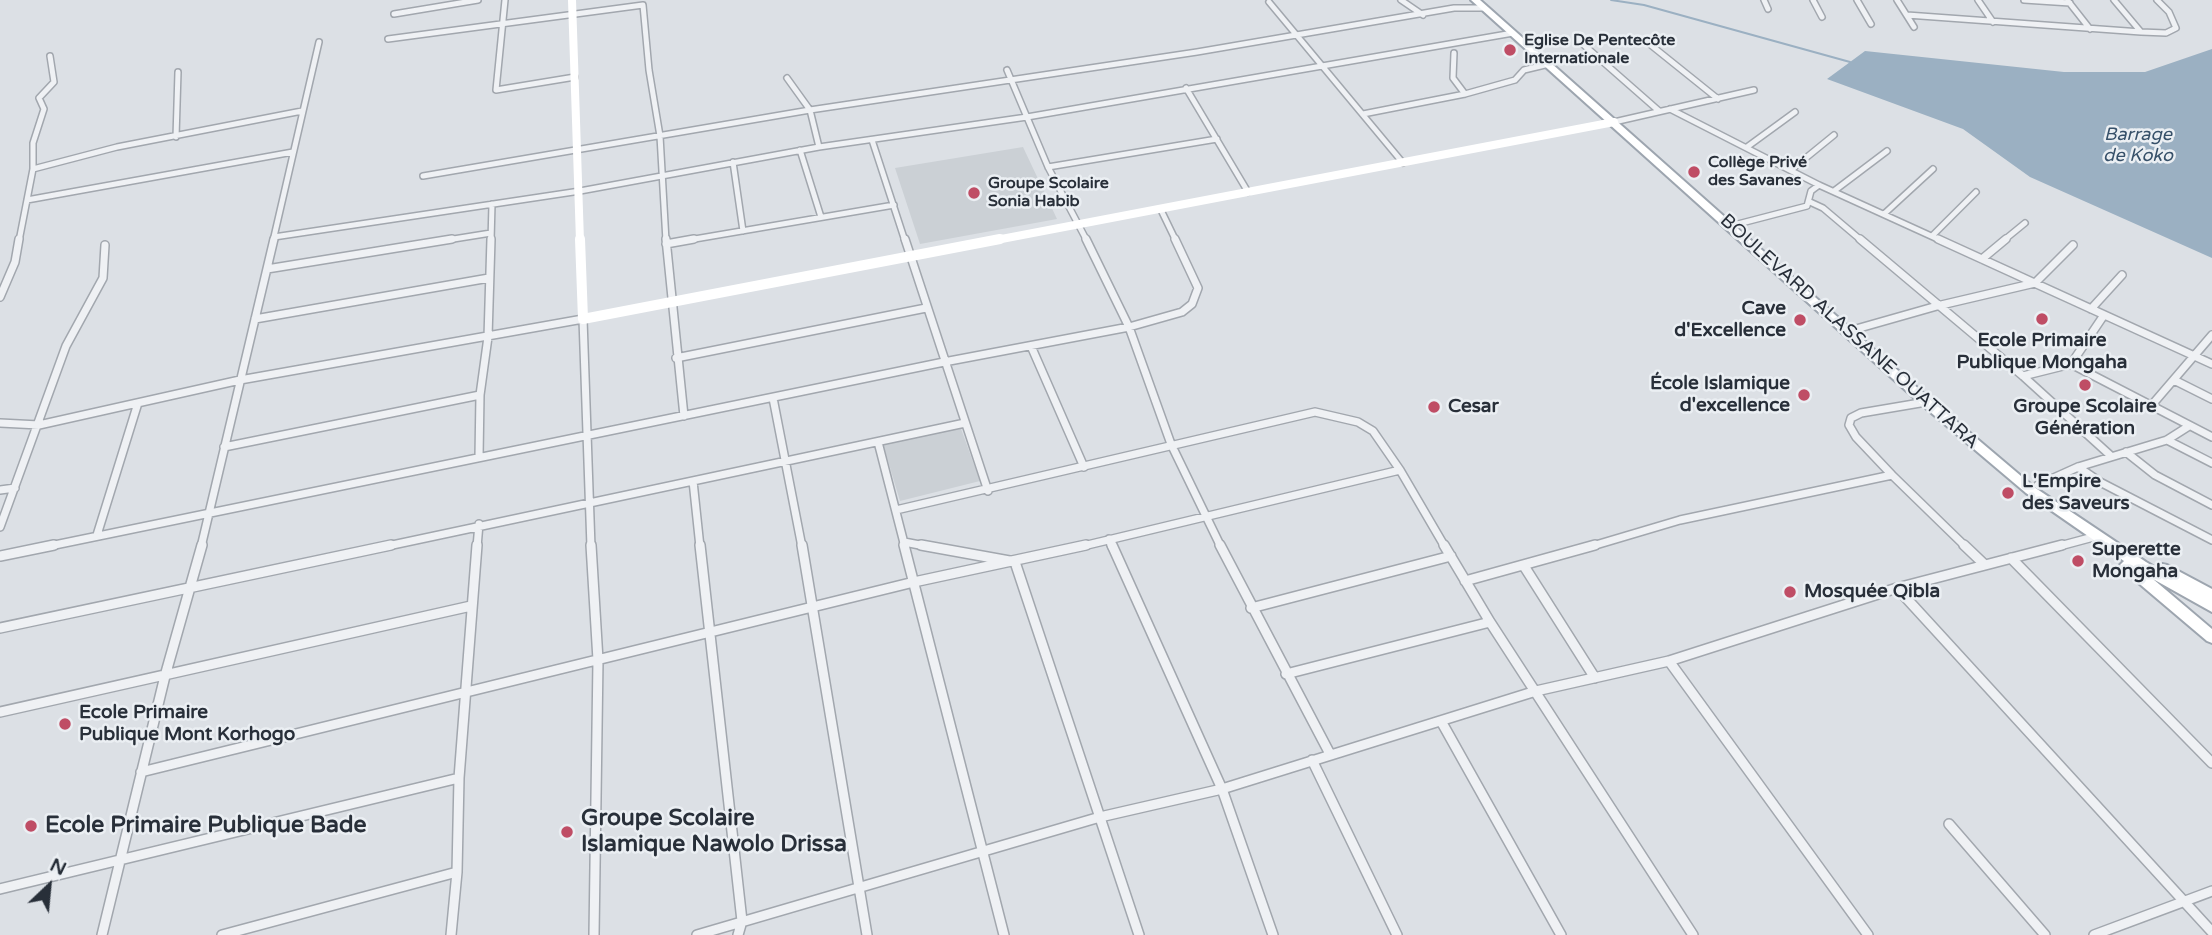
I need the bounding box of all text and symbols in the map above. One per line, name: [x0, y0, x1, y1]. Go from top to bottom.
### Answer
place label: Eglise De Pentecôte Internationale: [1524, 31, 1675, 69]
marker: Eglise De Pentecôte Internationale: [1502, 42, 1518, 58]
water label: Barrage de Koko: [2103, 124, 2173, 166]
place label: Collège Privé des Savanes: [1708, 153, 1807, 191]
marker: Collège Privé des Savanes: [1686, 164, 1702, 180]
place label: Groupe Scolaire Sonia Habib: [988, 174, 1109, 212]
marker: Groupe Scolaire Sonia Habib: [966, 185, 982, 201]
street label: BOULEVARD ALASSANE OUATTARA: [1715, 210, 1983, 454]
place label: Cave d'Excellence: [1674, 298, 1786, 342]
marker: Ecole Primaire Publique Mongaha: [2034, 311, 2050, 327]
marker: Cave d'Excellence: [1792, 312, 1808, 328]
place label: Ecole Primaire Publique Mongaha: [1956, 330, 2128, 374]
place label: École Islamique d'excellence: [1650, 373, 1790, 417]
marker: Groupe Scolaire Génération: [2077, 377, 2093, 393]
marker: École Islamique d'excellence: [1796, 387, 1812, 403]
place label: Cesar: [1448, 396, 1499, 418]
place label: Groupe Scolaire Génération: [2013, 396, 2157, 440]
marker: Cesar: [1426, 399, 1442, 415]
place label: L'Empire des Saveurs: [2022, 471, 2130, 515]
marker: L'Empire des Saveurs: [2000, 485, 2016, 501]
place label: Superette Mongaha: [2092, 539, 2181, 583]
marker: Superette Mongaha: [2070, 553, 2086, 569]
place label: Mosquée Qibla: [1804, 581, 1940, 603]
marker: Mosquée Qibla: [1782, 584, 1798, 600]
place label: Ecole Primaire Publique Mont Korhogo: [79, 702, 295, 746]
marker: Ecole Primaire Publique Mont Korhogo: [57, 716, 73, 732]
place label: Groupe Scolaire Islamique Nawolo Drissa: [581, 805, 847, 859]
place label: Ecole Primaire Publique Bade: [45, 812, 366, 840]
marker: Ecole Primaire Publique Bade: [23, 818, 39, 834]
marker: Groupe Scolaire Islamique Nawolo Drissa: [559, 824, 575, 840]
north arrow: [14, 851, 84, 921]
text: N: [47, 854, 70, 880]

